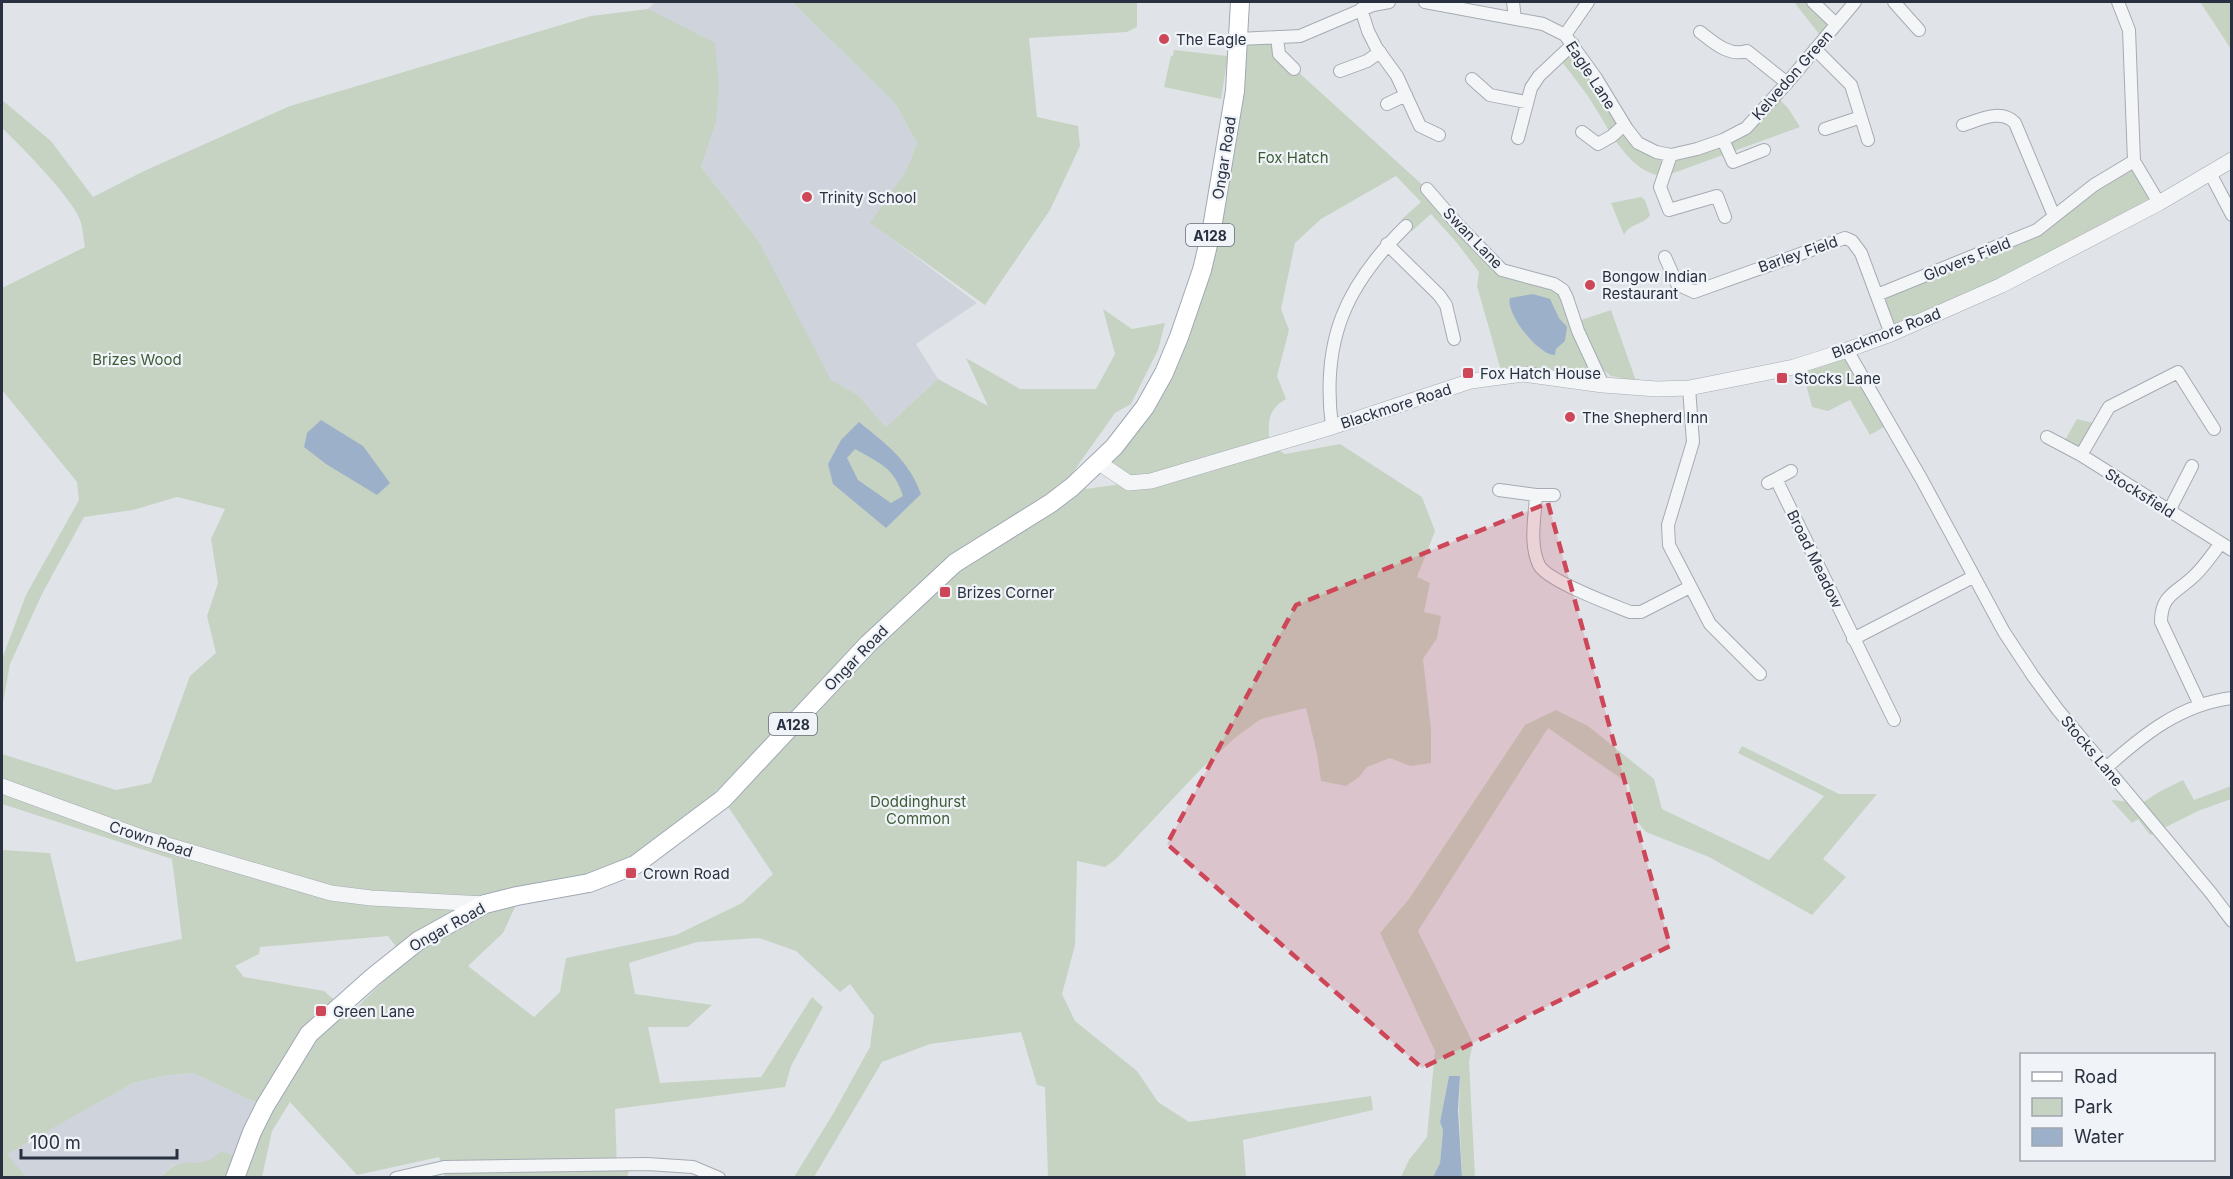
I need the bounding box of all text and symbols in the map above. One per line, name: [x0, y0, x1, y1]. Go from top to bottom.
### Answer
street label: Kelvedon Green: [1748, 26, 1836, 124]
place label: The Eagle: [1176, 30, 1247, 49]
marker: The Eagle: [1157, 32, 1171, 46]
street label: Eagle Lane: [1562, 37, 1620, 113]
street label: Ongar Road: [1208, 115, 1240, 201]
park label: Fox Hatch: [1257, 148, 1329, 167]
place label: Trinity School: [819, 188, 916, 207]
marker: Trinity School: [800, 190, 814, 204]
street label: Swan Lane: [1439, 203, 1507, 273]
road number: A128: [1186, 224, 1234, 246]
street label: Barley Field: [1756, 232, 1840, 276]
street label: Glovers Field: [1921, 233, 2013, 285]
place label: Bongow Indian Restaurant: [1602, 267, 1707, 303]
marker: Bongow Indian Restaurant: [1583, 278, 1597, 292]
street label: Blackmore Road: [1829, 303, 1943, 363]
park label: Brizes Wood: [92, 350, 182, 369]
place label: Fox Hatch House: [1480, 364, 1601, 383]
marker: Fox Hatch House: [1461, 366, 1475, 380]
place label: Stocks Lane: [1794, 369, 1881, 388]
marker: Stocks Lane: [1775, 371, 1789, 385]
street label: Blackmore Road: [1338, 379, 1454, 433]
place label: The Shepherd Inn: [1582, 408, 1708, 427]
marker: The Shepherd Inn: [1563, 410, 1577, 424]
street label: Stocksfield: [2102, 464, 2178, 522]
street label: Broad Meadow: [1783, 507, 1847, 611]
place label: Brizes Corner: [957, 583, 1055, 602]
marker: Brizes Corner: [938, 585, 952, 599]
street label: Ongar Road: [820, 621, 892, 695]
street label: Stocks Lane: [2057, 712, 2127, 790]
road number: A128: [769, 713, 817, 735]
park label: Doddinghurst Common: [870, 792, 966, 828]
street label: Crown Road: [107, 817, 195, 861]
place label: Crown Road: [643, 864, 730, 883]
marker: Crown Road: [624, 866, 638, 880]
street label: Ongar Road: [406, 898, 488, 956]
place label: Green Lane: [333, 1002, 415, 1021]
marker: Green Lane: [314, 1004, 328, 1018]
legend: [2020, 1053, 2215, 1161]
text: Road: [2074, 1066, 2117, 1087]
text: Park: [2074, 1096, 2113, 1117]
scale bar: [21, 1122, 177, 1160]
text: Water: [2074, 1126, 2124, 1147]
text: 100 m: [30, 1132, 81, 1153]

